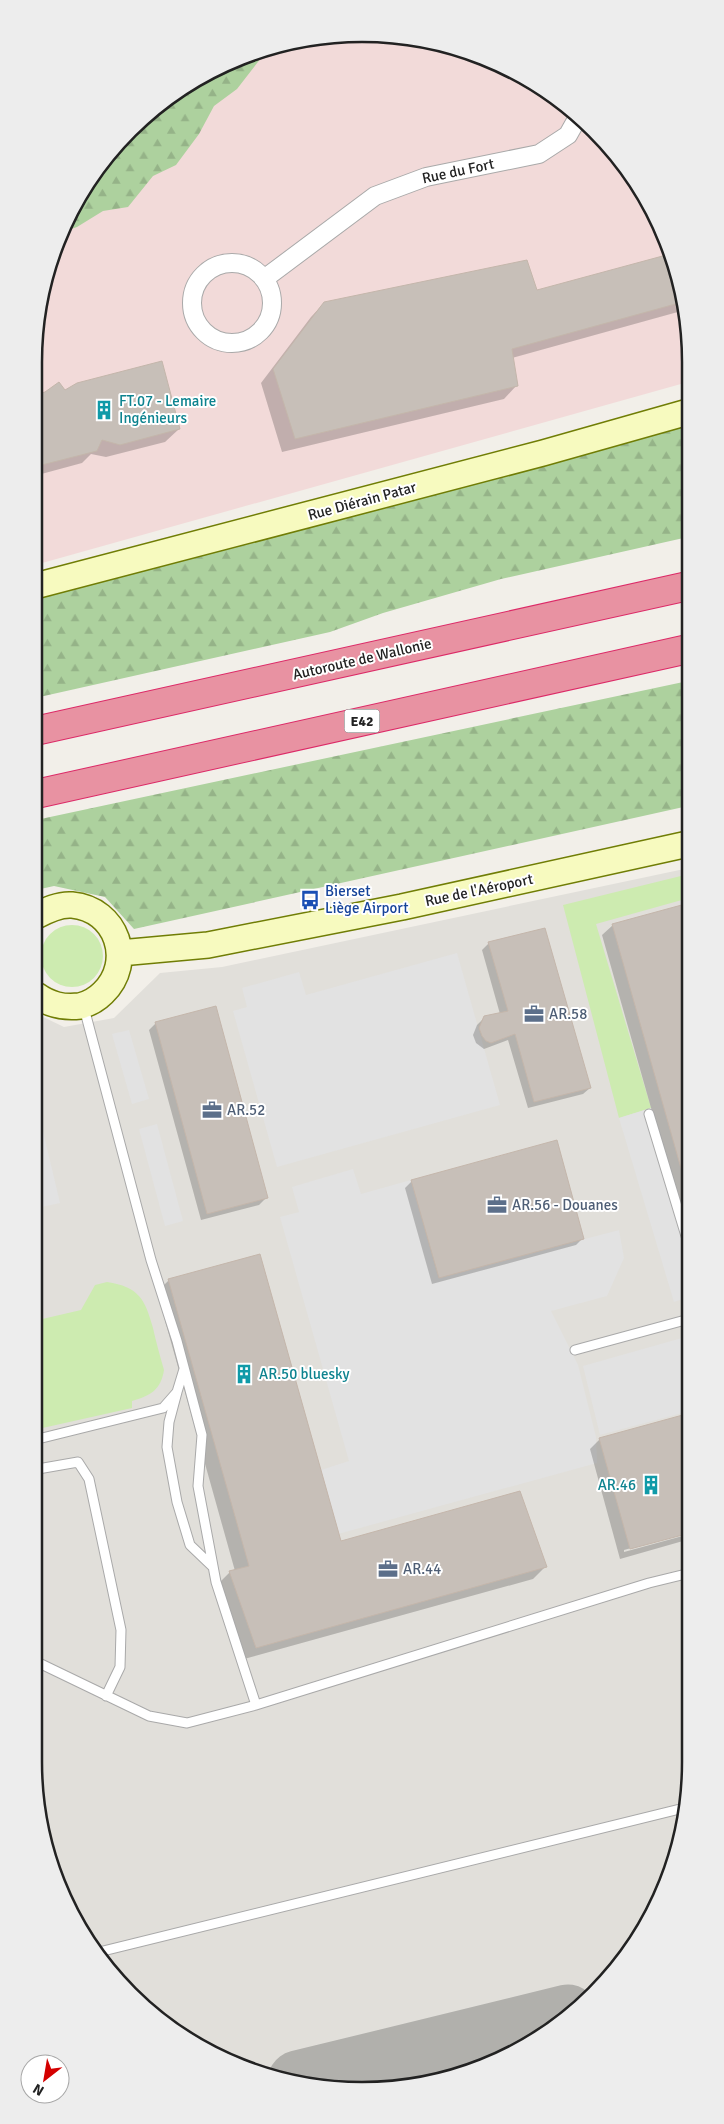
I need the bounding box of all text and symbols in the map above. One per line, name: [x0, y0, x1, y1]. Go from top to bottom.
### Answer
street label: Rue du Fort: [420, 155, 496, 187]
place label: FT.07 - Lemaire Ingénieurs: [119, 392, 216, 427]
building icon: FT.07 - Lemaire Ingénieurs: [93, 399, 115, 421]
street label: Rue Diérain Patar: [306, 478, 419, 524]
street label: Autoroute de Wallonie: [291, 634, 433, 684]
road number: E42: [344, 709, 380, 732]
street label: Rue de l'Aéroport: [423, 870, 535, 910]
place label: Bierset Liège Airport: [325, 882, 408, 917]
bus stop icon: Bierset Liège Airport: [299, 889, 321, 911]
office icon: AR.58: [523, 1003, 545, 1025]
place label: AR.58: [549, 1005, 587, 1023]
office icon: AR.52: [201, 1099, 223, 1121]
place label: AR.52: [227, 1101, 265, 1119]
office icon: AR.56 - Douanes: [486, 1194, 508, 1216]
place label: AR.56 - Douanes: [512, 1196, 618, 1214]
building icon: AR.50 bluesky: [233, 1363, 255, 1385]
place label: AR.50 bluesky: [259, 1365, 350, 1383]
building icon: AR.46: [640, 1474, 662, 1496]
place label: AR.46: [598, 1476, 636, 1494]
office icon: AR.44: [377, 1558, 399, 1580]
place label: AR.44: [403, 1560, 441, 1578]
north arrow: [20, 2054, 70, 2104]
text: N: [30, 2080, 47, 2100]

